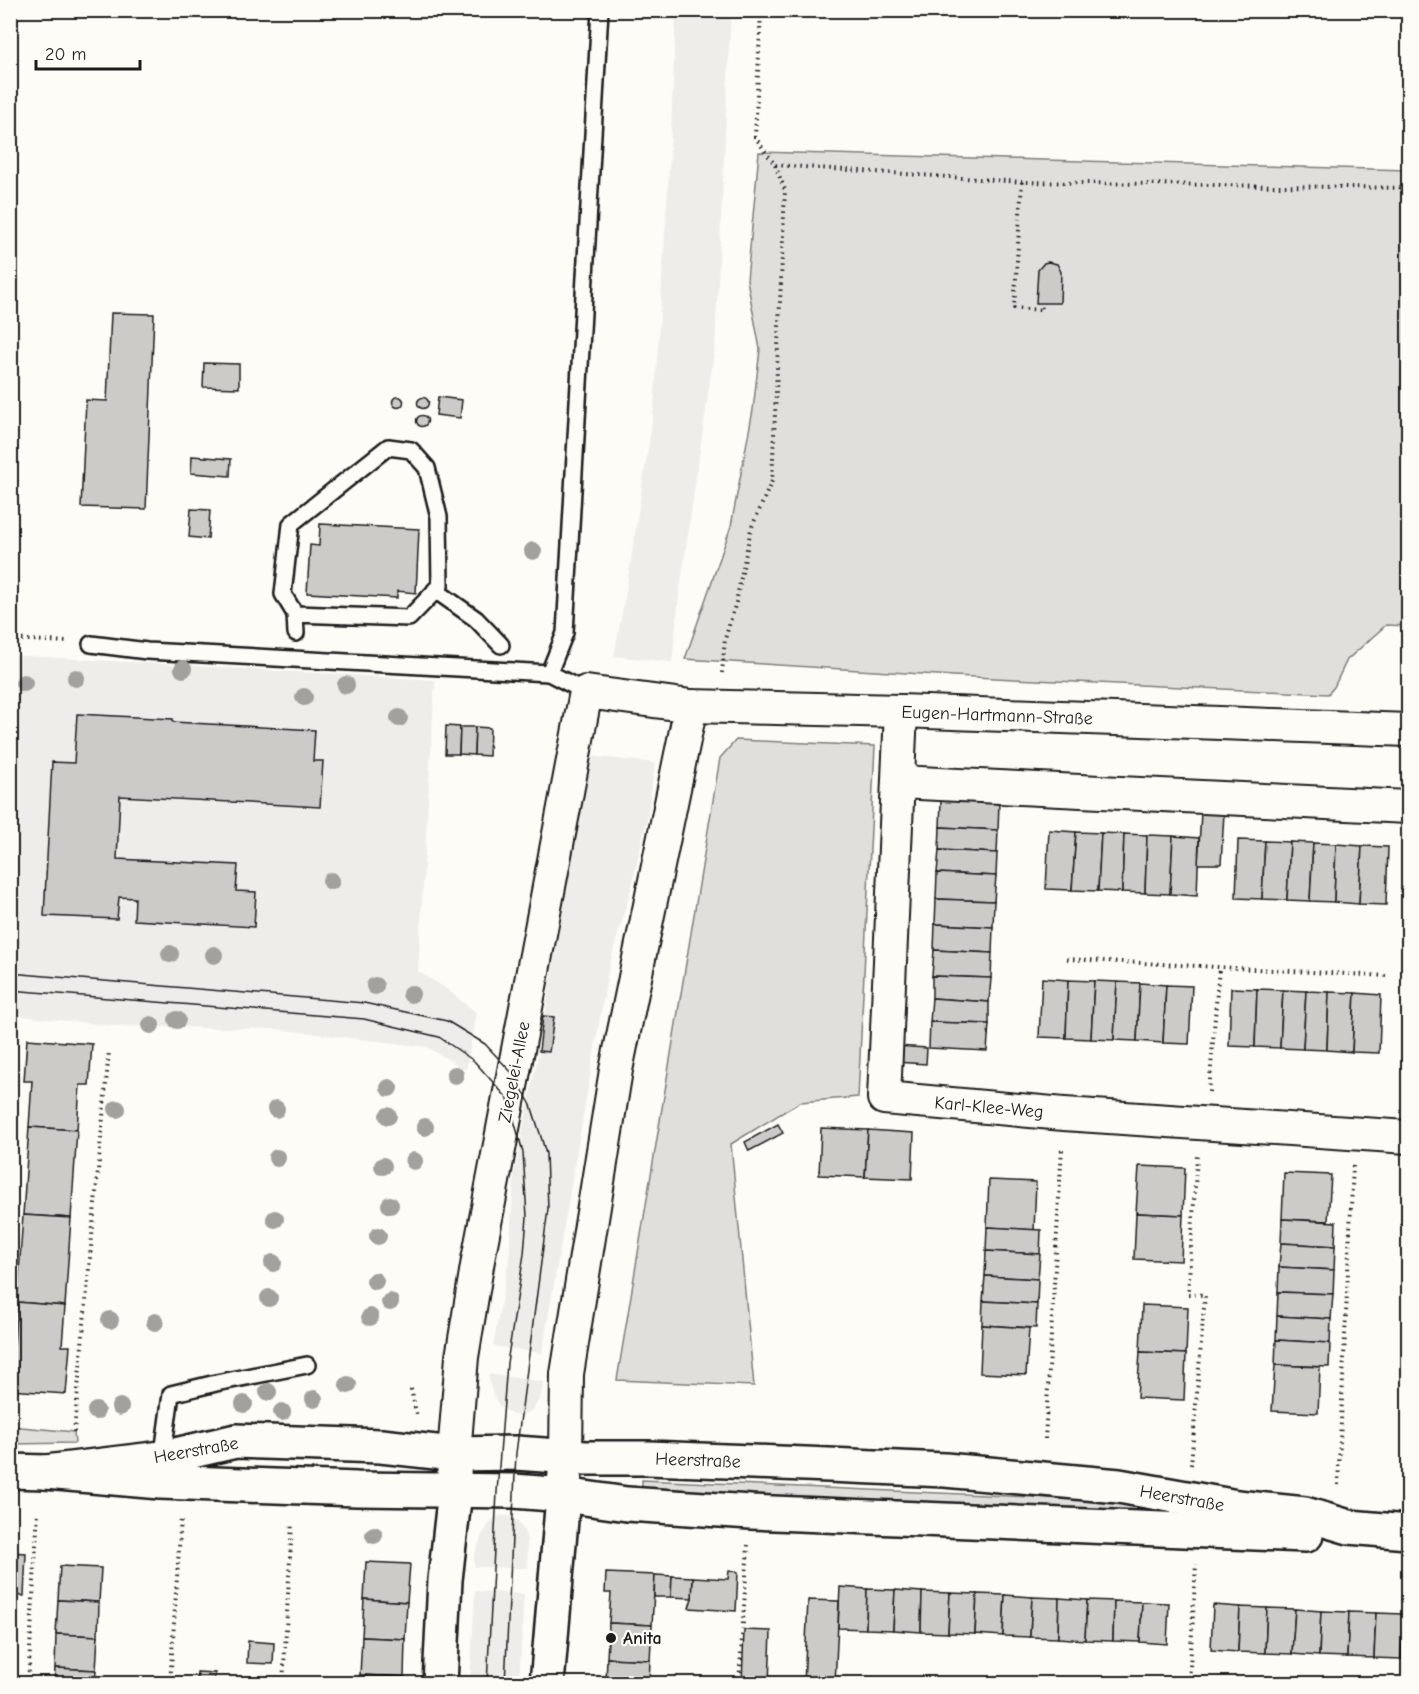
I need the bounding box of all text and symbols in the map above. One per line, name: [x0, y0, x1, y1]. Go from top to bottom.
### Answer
scale bar: [36, 33, 140, 71]
text: 20 m: [45, 44, 86, 65]
street label: Eugen-Hartmann-Straße: [901, 702, 1093, 729]
street label: Ziegelei-Allee: [494, 1020, 535, 1125]
street label: Karl-Klee-Weg: [934, 1092, 1044, 1123]
street label: Heerstraße: [152, 1433, 240, 1468]
street label: Heerstraße: [655, 1449, 741, 1472]
street label: Heerstraße: [1138, 1481, 1226, 1516]
place label: Anita: [623, 1628, 662, 1649]
marker: Anita: [604, 1631, 618, 1645]

